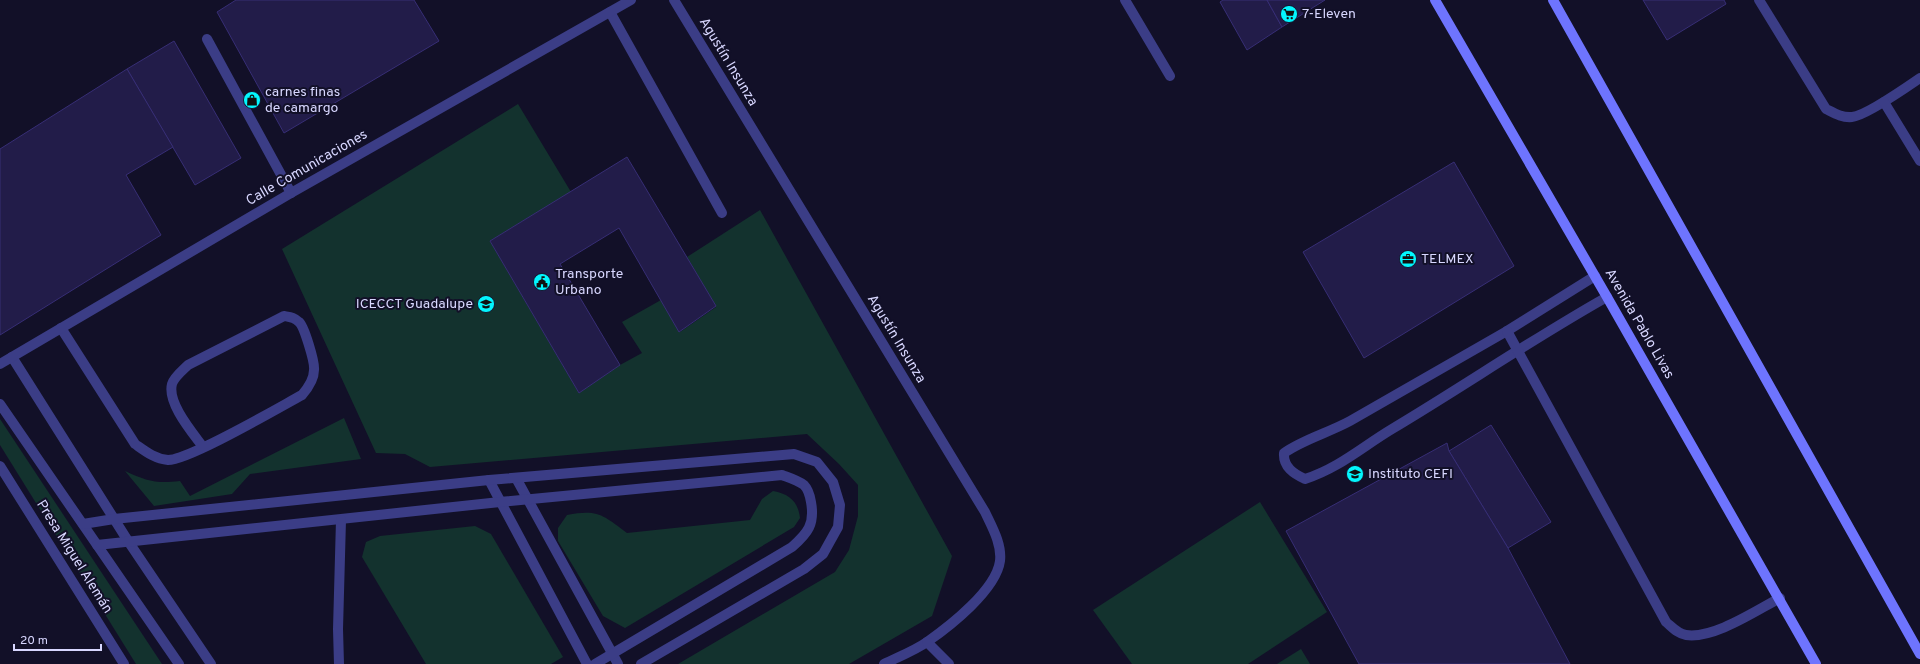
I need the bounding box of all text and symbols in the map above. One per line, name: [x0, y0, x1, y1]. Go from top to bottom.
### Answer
supermarket icon: 7-Eleven: [1279, 4, 1299, 24]
place label: 7-Eleven: [1302, 6, 1356, 23]
street label: Agustín Insunza: [695, 15, 761, 109]
place label: carnes finas de camargo: [265, 84, 340, 117]
shop icon: carnes finas de camargo: [242, 90, 262, 110]
street label: Calle Comunicaciones: [243, 126, 371, 210]
office icon: TELMEX: [1398, 249, 1418, 269]
place label: TELMEX: [1421, 251, 1473, 268]
place label: Transporte Urbano: [555, 266, 623, 299]
street label: Avenida Pablo Livas: [1601, 266, 1677, 382]
public building icon: Transporte Urbano: [532, 272, 552, 292]
street label: Agustín Insunza: [863, 292, 929, 386]
school or university icon: ICECCT Guadalupe: [476, 294, 496, 314]
place label: ICECCT Guadalupe: [356, 296, 473, 313]
school or university icon: Instituto CEFI: [1345, 464, 1365, 484]
place label: Instituto CEFI: [1368, 466, 1453, 483]
street label: Presa Miguel Alemán: [32, 497, 116, 617]
scale bar: [14, 626, 101, 652]
text: 20 m: [20, 633, 48, 649]

